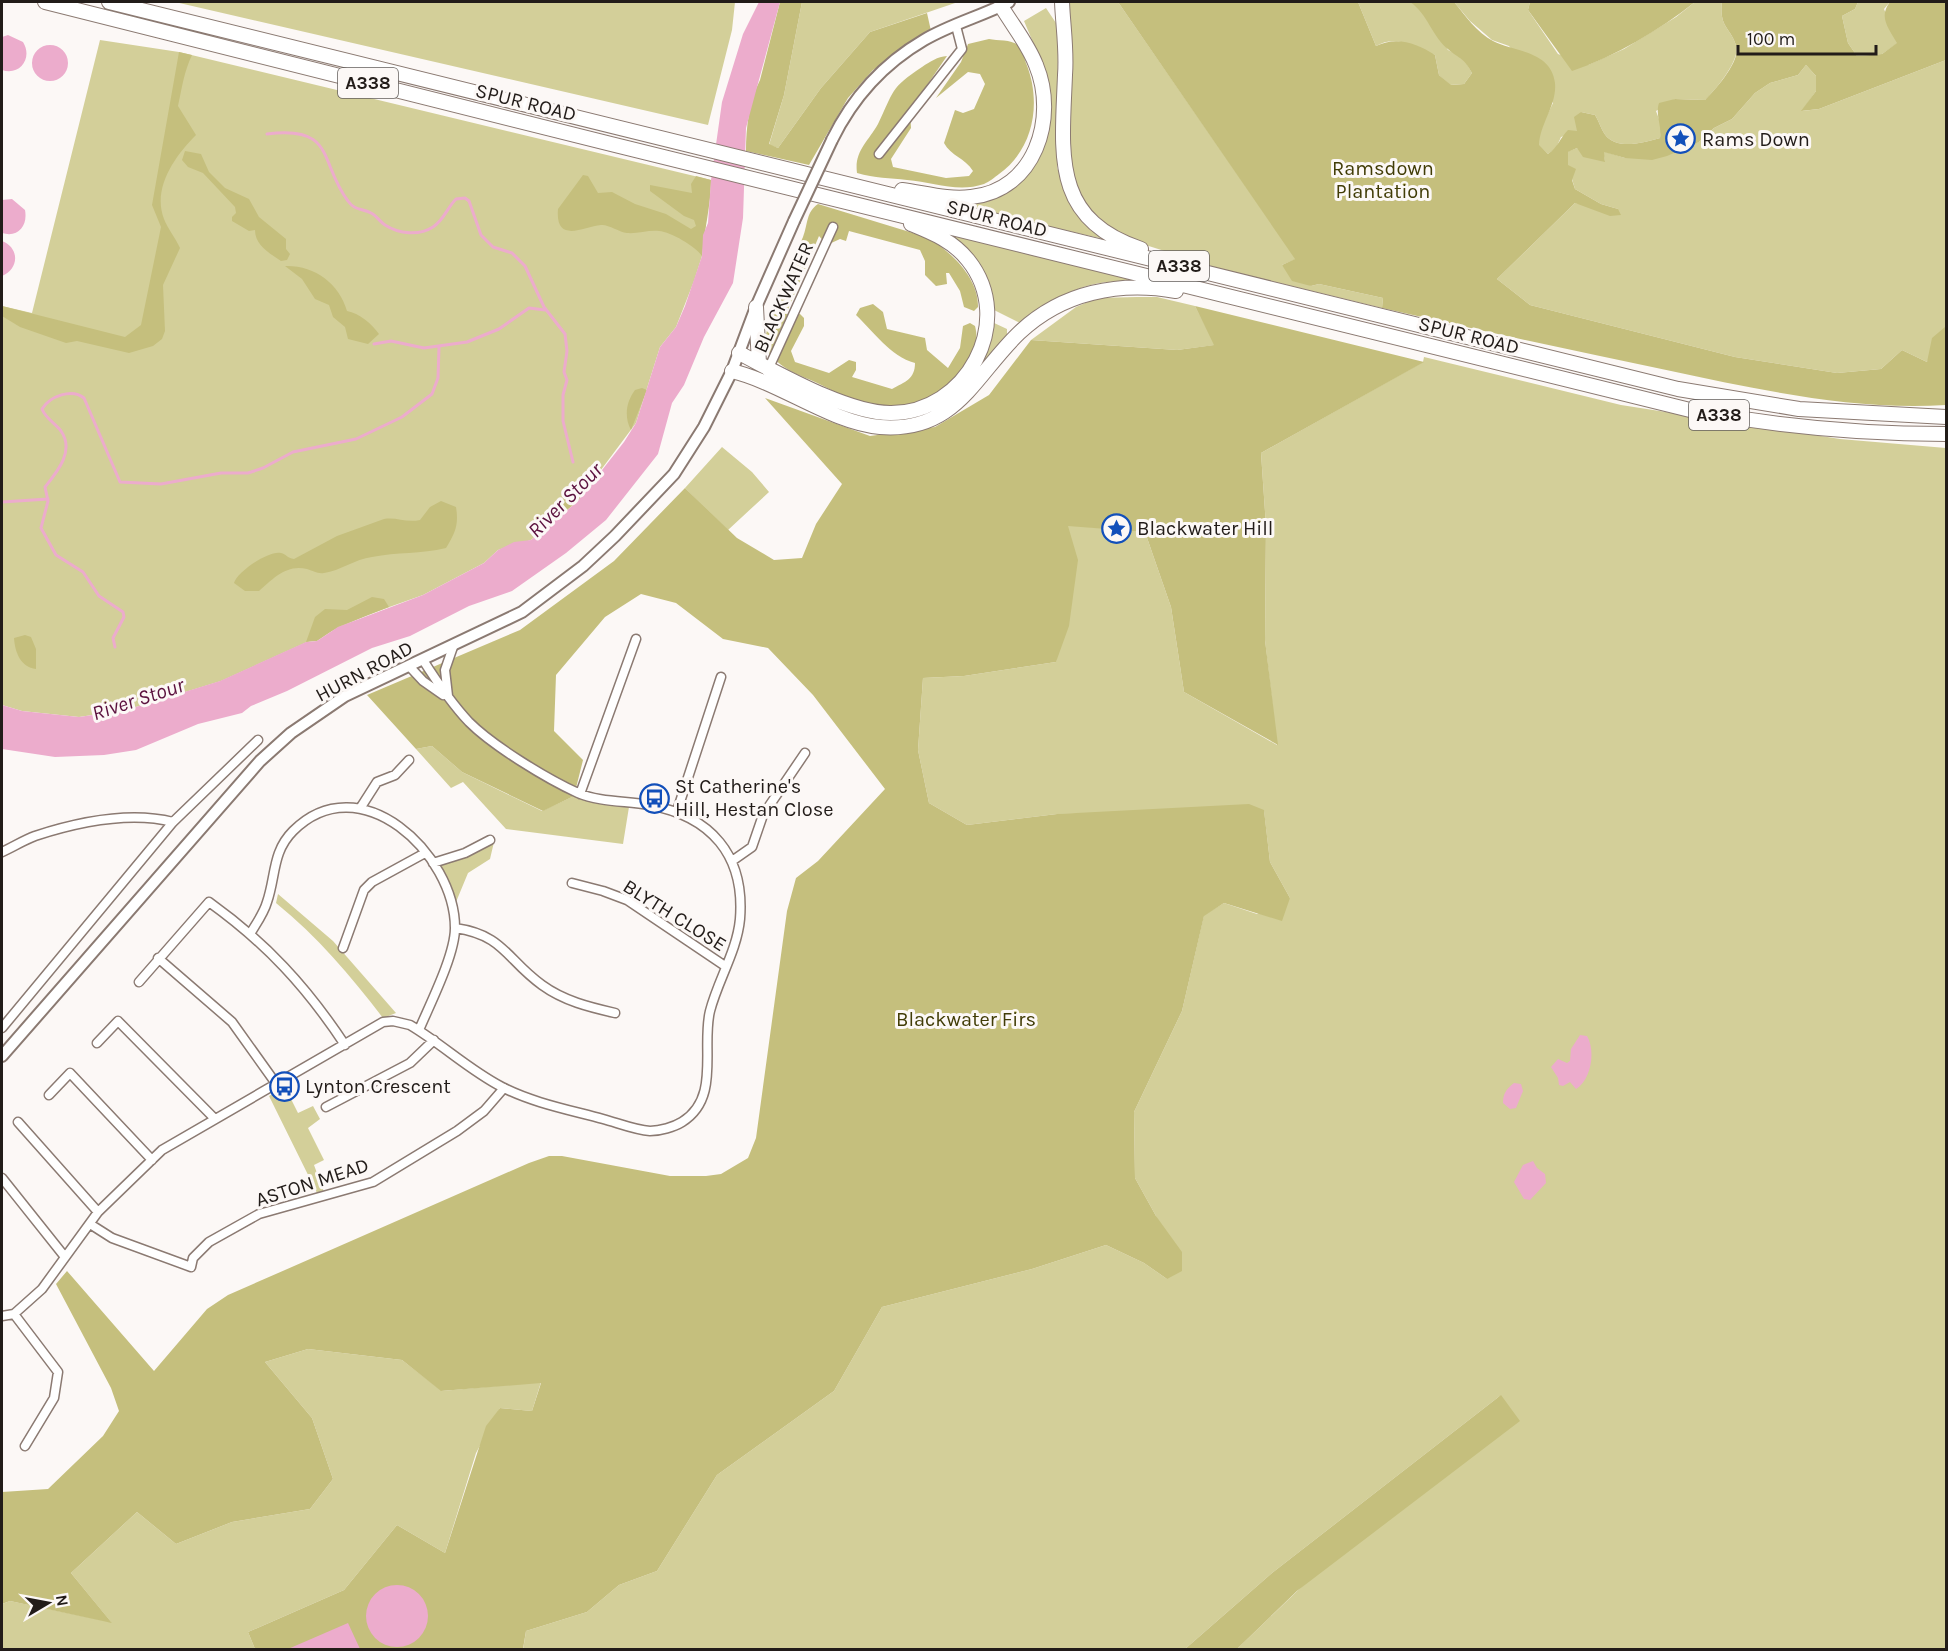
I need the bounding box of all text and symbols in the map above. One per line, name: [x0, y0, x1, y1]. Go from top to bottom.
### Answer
scale bar: [1738, 18, 1876, 56]
text: 100 m: [1747, 28, 1795, 50]
road number: A338: [338, 68, 398, 98]
street label: SPUR ROAD: [473, 79, 579, 126]
place icon: Rams Down: [1665, 123, 1697, 155]
place label: Rams Down: [1702, 128, 1810, 151]
park label: Ramsdown Plantation: [1332, 157, 1434, 203]
street label: SPUR ROAD: [944, 195, 1050, 242]
street label: BLACKWATER: [749, 238, 818, 356]
road number: A338: [1149, 251, 1209, 281]
street label: SPUR ROAD: [1416, 312, 1522, 359]
road number: A338: [1689, 400, 1749, 430]
water label: River Stour: [523, 457, 608, 542]
place icon: Blackwater Hill: [1100, 512, 1132, 544]
place label: Blackwater Hill: [1137, 517, 1273, 540]
street label: HURN ROAD: [312, 636, 417, 707]
water label: River Stour: [89, 673, 188, 725]
place label: St Catherine's Hill, Hestan Close: [675, 775, 834, 821]
bus stop icon: St Catherine's Hill, Hestan Close: [638, 782, 670, 814]
street label: BLYTH CLOSE: [619, 875, 731, 956]
park label: Blackwater Firs: [896, 1008, 1036, 1031]
bus stop icon: Lynton Crescent: [268, 1070, 300, 1102]
place label: Lynton Crescent: [305, 1075, 451, 1098]
street label: ASTON MEAD: [253, 1153, 372, 1212]
north arrow: [18, 1573, 78, 1633]
text: N: [52, 1593, 73, 1608]

